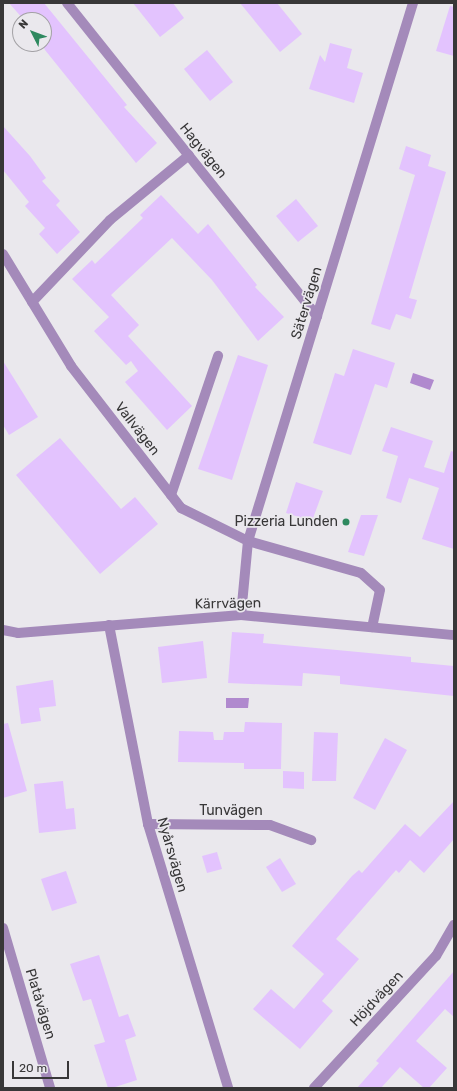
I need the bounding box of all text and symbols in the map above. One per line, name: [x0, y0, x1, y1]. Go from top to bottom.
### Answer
north arrow: [12, 12, 52, 52]
text: N: [16, 17, 31, 32]
street label: Hagvägen: [176, 120, 230, 182]
street label: Sätervägen: [288, 265, 326, 341]
street label: Vallvägen: [111, 399, 163, 459]
place label: Pizzeria Lunden: [235, 514, 338, 530]
marker: Pizzeria Lunden: [341, 517, 351, 527]
street label: Kärrvägen: [195, 595, 261, 613]
street label: Tunvägen: [199, 803, 263, 819]
street label: Nyårsvägen: [153, 816, 191, 894]
street label: Platåvägen: [21, 967, 59, 1041]
street label: Höjdvägen: [347, 968, 407, 1030]
scale bar: [14, 1053, 71, 1079]
text: 20 m: [19, 1061, 47, 1075]

